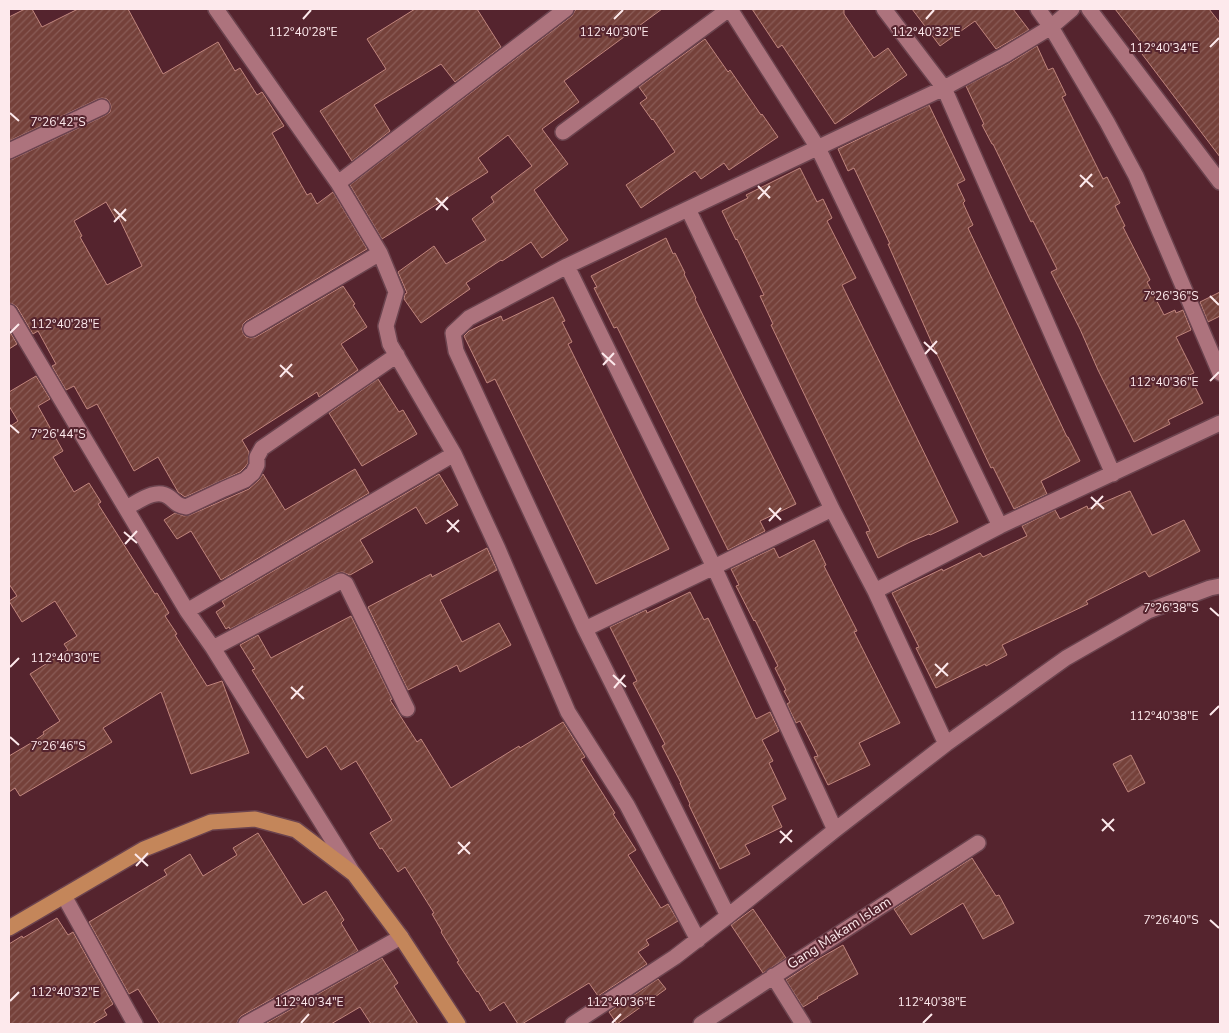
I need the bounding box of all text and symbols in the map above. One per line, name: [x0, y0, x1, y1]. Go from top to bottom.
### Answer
text: 112°40'28"E: [268, 24, 338, 40]
text: 112°40'30"E: [579, 24, 649, 40]
text: 112°40'32"E: [891, 24, 961, 40]
text: 112°40'34"E: [1129, 40, 1199, 56]
text: 7°26'42"S: [30, 114, 86, 130]
text: 7°26'36"S: [1143, 288, 1199, 304]
text: 112°40'28"E: [30, 316, 100, 332]
text: 112°40'36"E: [1129, 374, 1199, 390]
text: 7°26'44"S: [30, 426, 86, 442]
text: 7°26'38"S: [1143, 600, 1199, 616]
text: 112°40'30"E: [30, 650, 100, 666]
text: 112°40'38"E: [1129, 708, 1199, 724]
text: 7°26'46"S: [30, 738, 86, 754]
street label: Gang Makam Islam: [783, 892, 895, 974]
text: 7°26'40"S: [1143, 912, 1199, 928]
text: 112°40'32"E: [30, 984, 100, 1000]
text: 112°40'34"E: [274, 994, 344, 1010]
text: 112°40'36"E: [586, 994, 656, 1010]
text: 112°40'38"E: [897, 994, 967, 1010]

